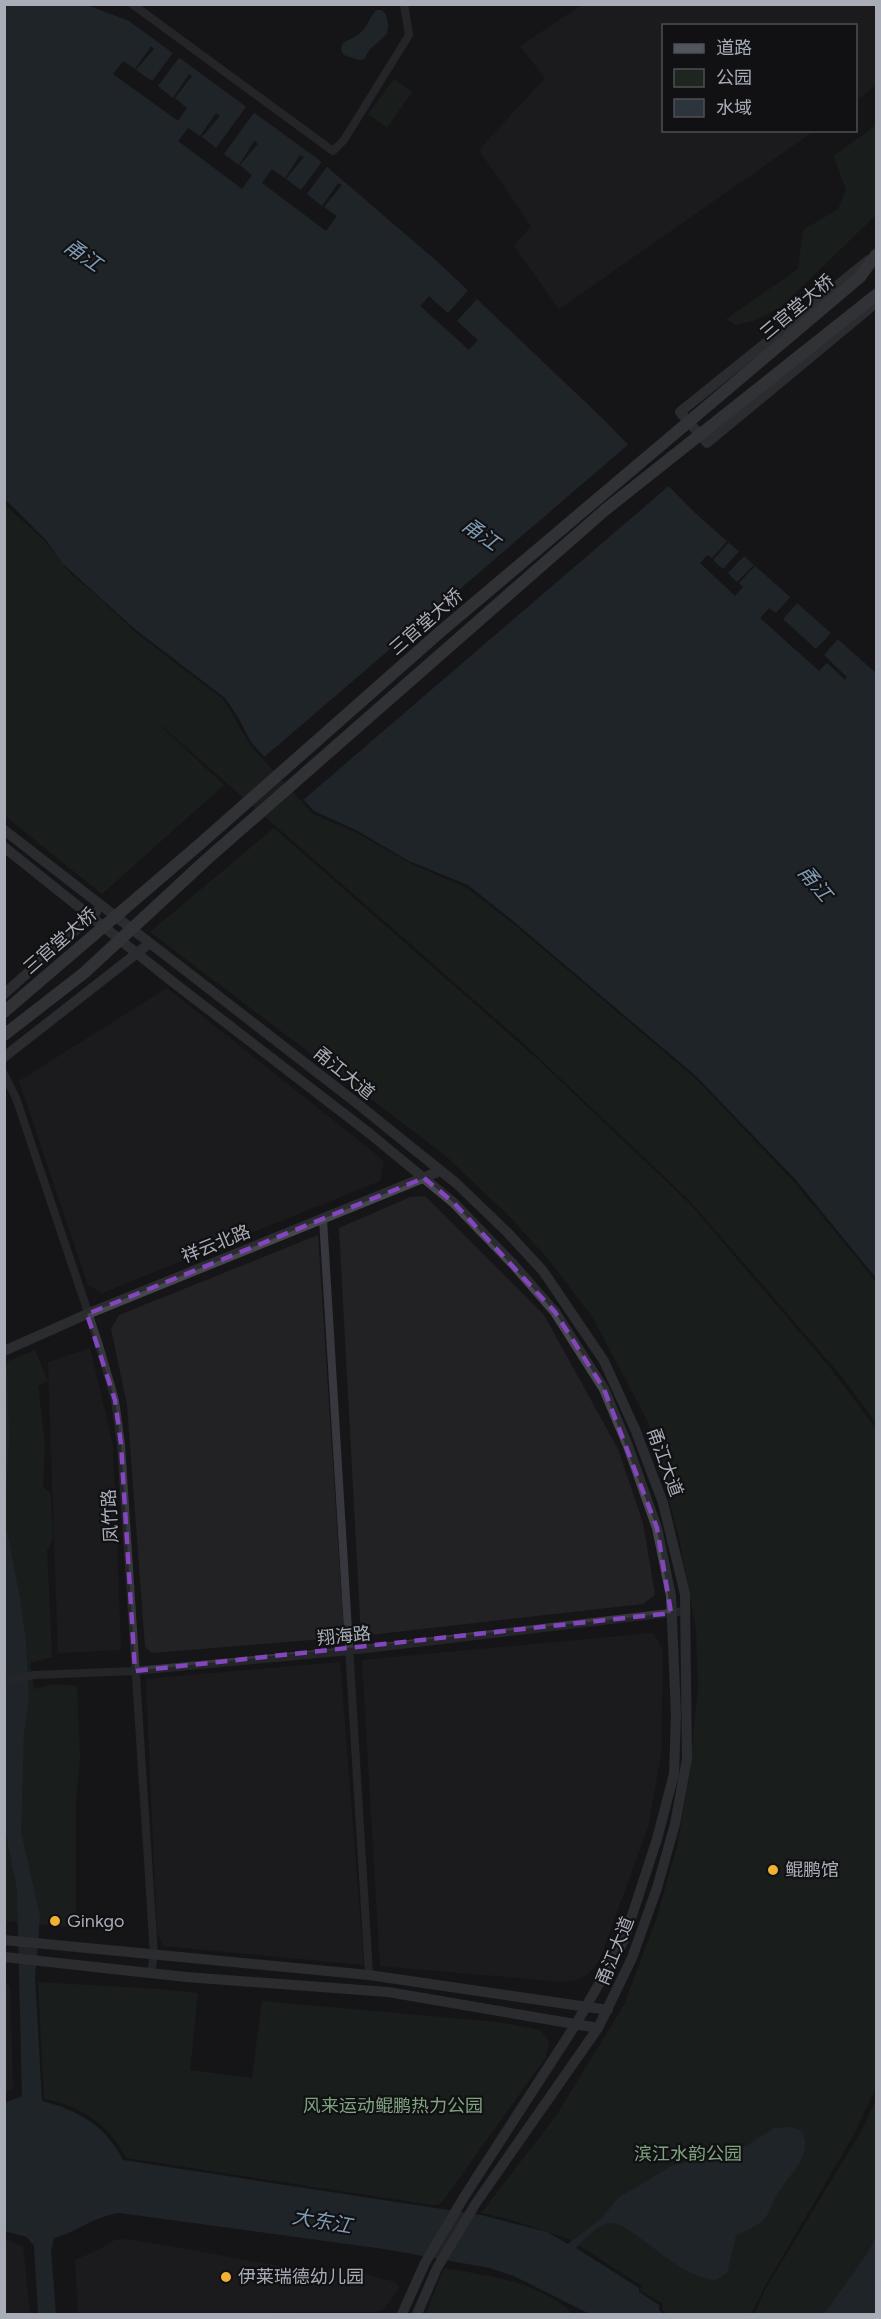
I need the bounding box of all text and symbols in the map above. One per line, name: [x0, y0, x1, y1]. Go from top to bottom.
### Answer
legend: [662, 24, 857, 132]
text: 道路: [716, 37, 752, 59]
text: 公园: [716, 67, 752, 89]
text: 水域: [716, 97, 752, 119]
water label: 甬江: [60, 234, 108, 277]
street label: 三官堂大桥: [755, 270, 839, 344]
water label: 甬江: [458, 513, 506, 556]
street label: 三官堂大桥: [385, 584, 467, 660]
water label: 甬江: [793, 860, 838, 908]
street label: 三官堂大桥: [19, 903, 101, 979]
street label: 甬江大道: [309, 1042, 379, 1104]
street label: 祥云北路: [179, 1220, 253, 1268]
street label: 甬江大道: [642, 1424, 688, 1500]
street label: 凤竹路: [98, 1488, 122, 1544]
street label: 翔海路: [316, 1622, 372, 1650]
place label: 鲲鹏馆: [785, 1859, 839, 1881]
marker: 鲲鹏馆: [766, 1863, 780, 1877]
place label: Ginkgo: [67, 1910, 124, 1932]
marker: Ginkgo: [48, 1914, 62, 1928]
street label: 甬江大道: [591, 1914, 639, 1988]
park label: 风来运动鲲鹏热力公园: [303, 2095, 483, 2117]
park label: 滨江水韵公园: [634, 2143, 742, 2165]
water label: 大东江: [290, 2204, 356, 2238]
place label: 伊莱瑞德幼儿园: [238, 2266, 364, 2288]
marker: 伊莱瑞德幼儿园: [219, 2270, 233, 2284]

